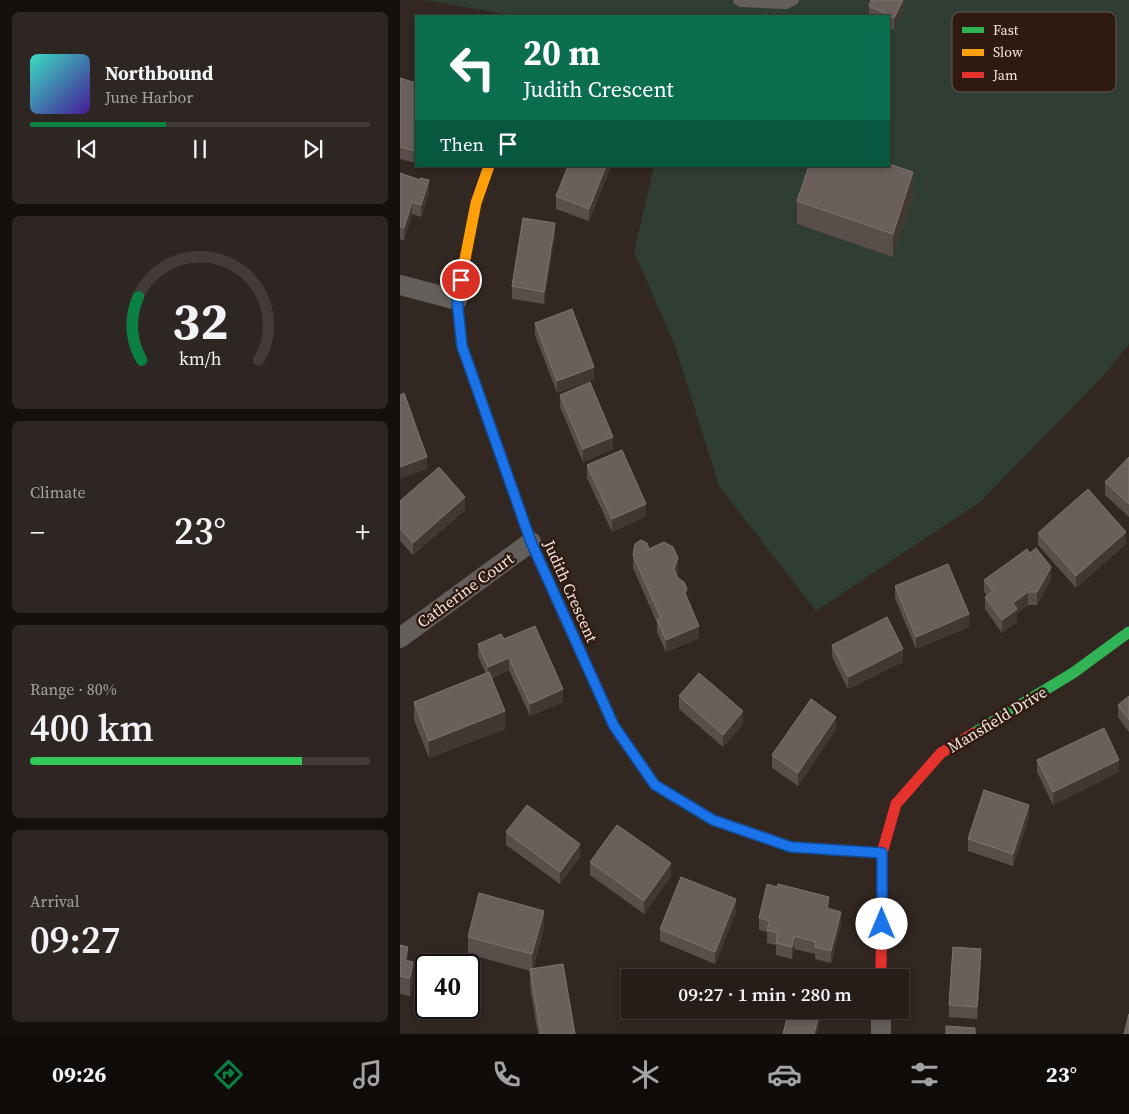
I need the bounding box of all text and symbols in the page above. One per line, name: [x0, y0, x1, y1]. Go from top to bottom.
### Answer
legend: [952, 12, 1116, 92]
text: Fast: [993, 20, 1019, 40]
text: 20 m: [523, 29, 600, 77]
icon: left: [440, 35, 505, 100]
text: Slow: [993, 42, 1023, 62]
text: Northbound: [105, 60, 213, 86]
text: Jam: [992, 65, 1018, 85]
text: Judith Crescent: [523, 74, 674, 104]
text: June Harbor: [105, 86, 193, 108]
icon: arrive: [494, 130, 522, 158]
text: Then: [440, 131, 484, 157]
icon: previous: [73, 135, 101, 163]
icon: pause: [186, 135, 214, 163]
icon: next: [299, 135, 327, 163]
pin: [440, 259, 482, 301]
icon: arrive: [447, 266, 475, 294]
text: 32: [172, 285, 228, 356]
text: km/h: [179, 346, 222, 371]
text: Climate: [30, 481, 86, 503]
text: 23°: [174, 505, 226, 557]
text: −: [30, 513, 45, 551]
text: +: [355, 513, 370, 551]
street label: Judith Crescent: [538, 536, 604, 646]
street label: Catherine Court: [412, 547, 518, 633]
text: Range · 80%: [30, 678, 117, 700]
street label: Mansfield Drive: [943, 681, 1051, 757]
text: 400 km: [30, 702, 154, 754]
text: Arrival: [30, 890, 79, 912]
position arrow: [855, 897, 907, 949]
text: 09:27: [30, 914, 120, 966]
speed limit sign: 40: [415, 954, 480, 1019]
text: 09:27 · 1 min · 280 m: [678, 981, 852, 1007]
icon: directions: [211, 1057, 246, 1092]
icon: music: [350, 1057, 385, 1092]
icon: phone: [489, 1057, 524, 1092]
icon: climate: [628, 1057, 663, 1092]
icon: car: [767, 1057, 802, 1092]
icon: filters: [907, 1057, 942, 1092]
text: 09:26: [52, 1059, 106, 1089]
text: 23°: [1046, 1059, 1077, 1089]

